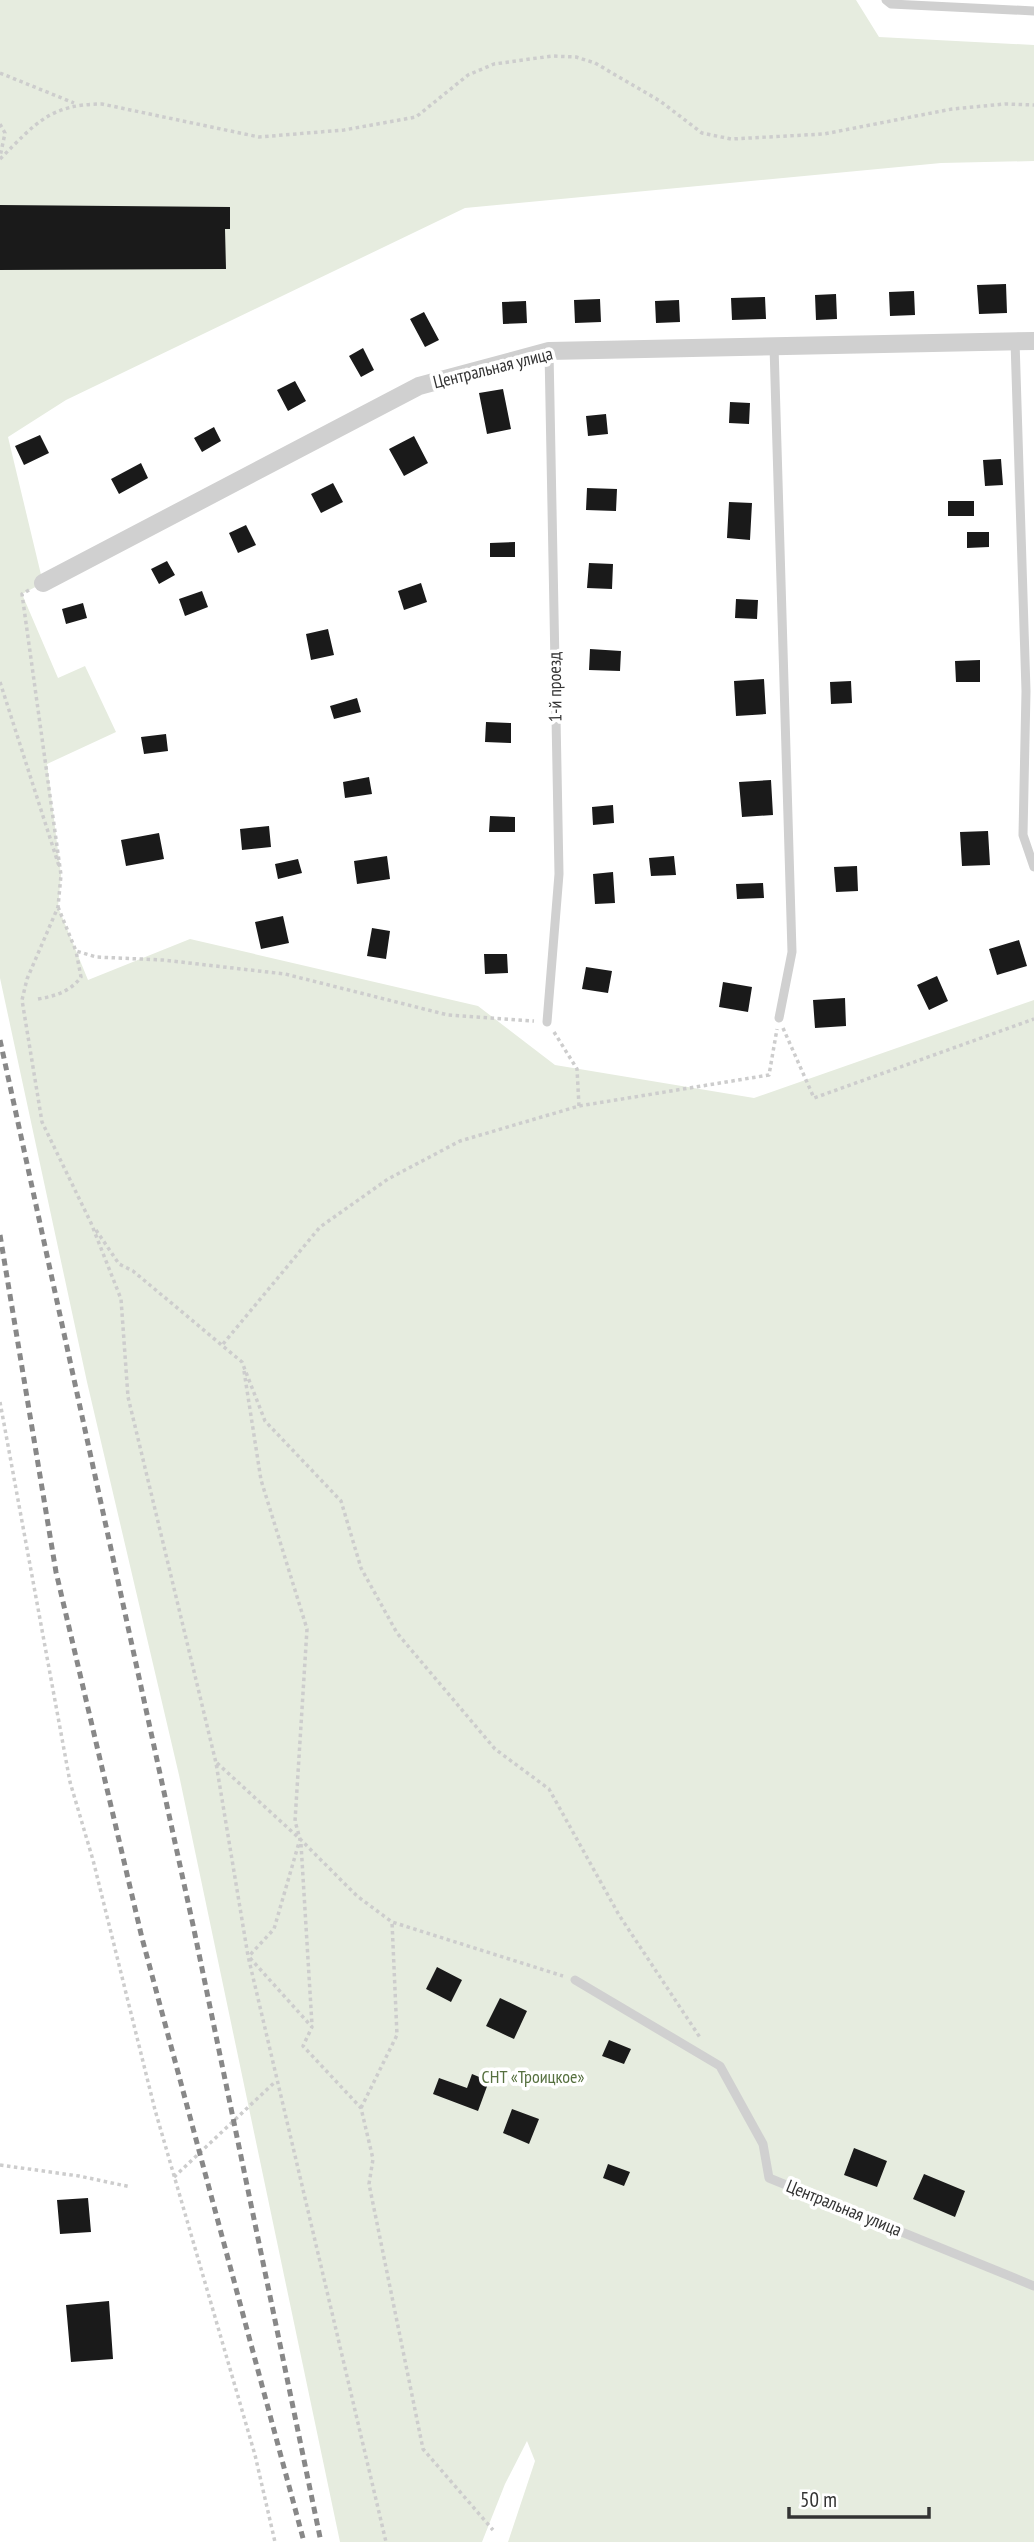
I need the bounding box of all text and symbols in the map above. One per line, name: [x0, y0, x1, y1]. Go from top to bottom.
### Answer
street label: Центральная улица: [431, 342, 555, 393]
street label: 1-й проезд: [542, 652, 567, 722]
park label: СНТ «Троицкое»: [482, 2065, 585, 2088]
street label: Центральная улица: [783, 2174, 905, 2241]
scale bar: [789, 2476, 929, 2520]
text: 50 m: [800, 2486, 837, 2513]

